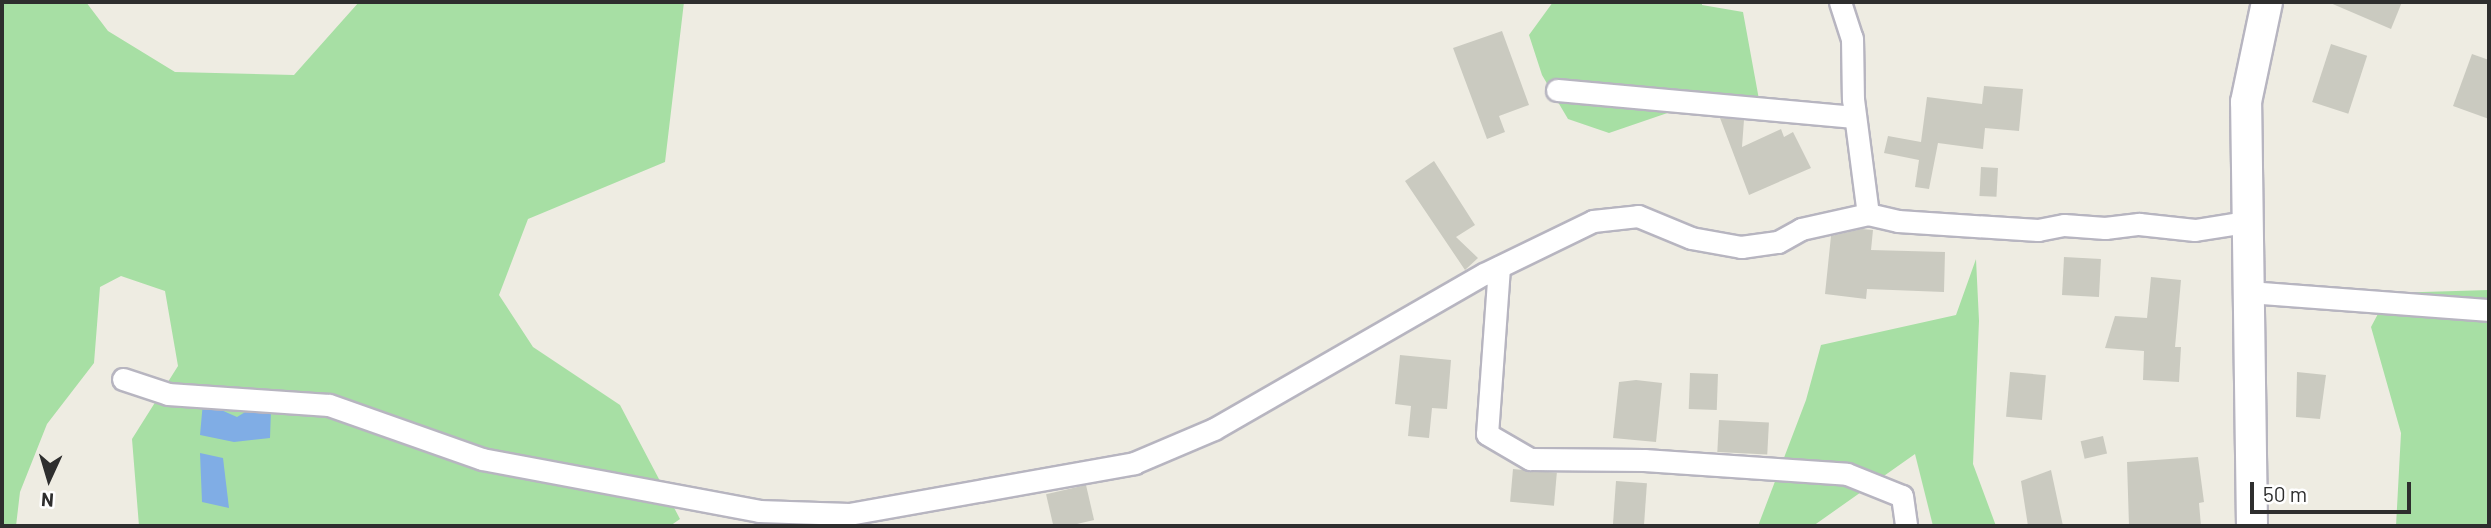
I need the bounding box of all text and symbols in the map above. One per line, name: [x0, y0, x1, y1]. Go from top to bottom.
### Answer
north arrow: [14, 444, 84, 514]
scale bar: [2253, 468, 2414, 512]
text: 50 m: [2263, 481, 2307, 506]
text: N: [40, 489, 55, 512]

